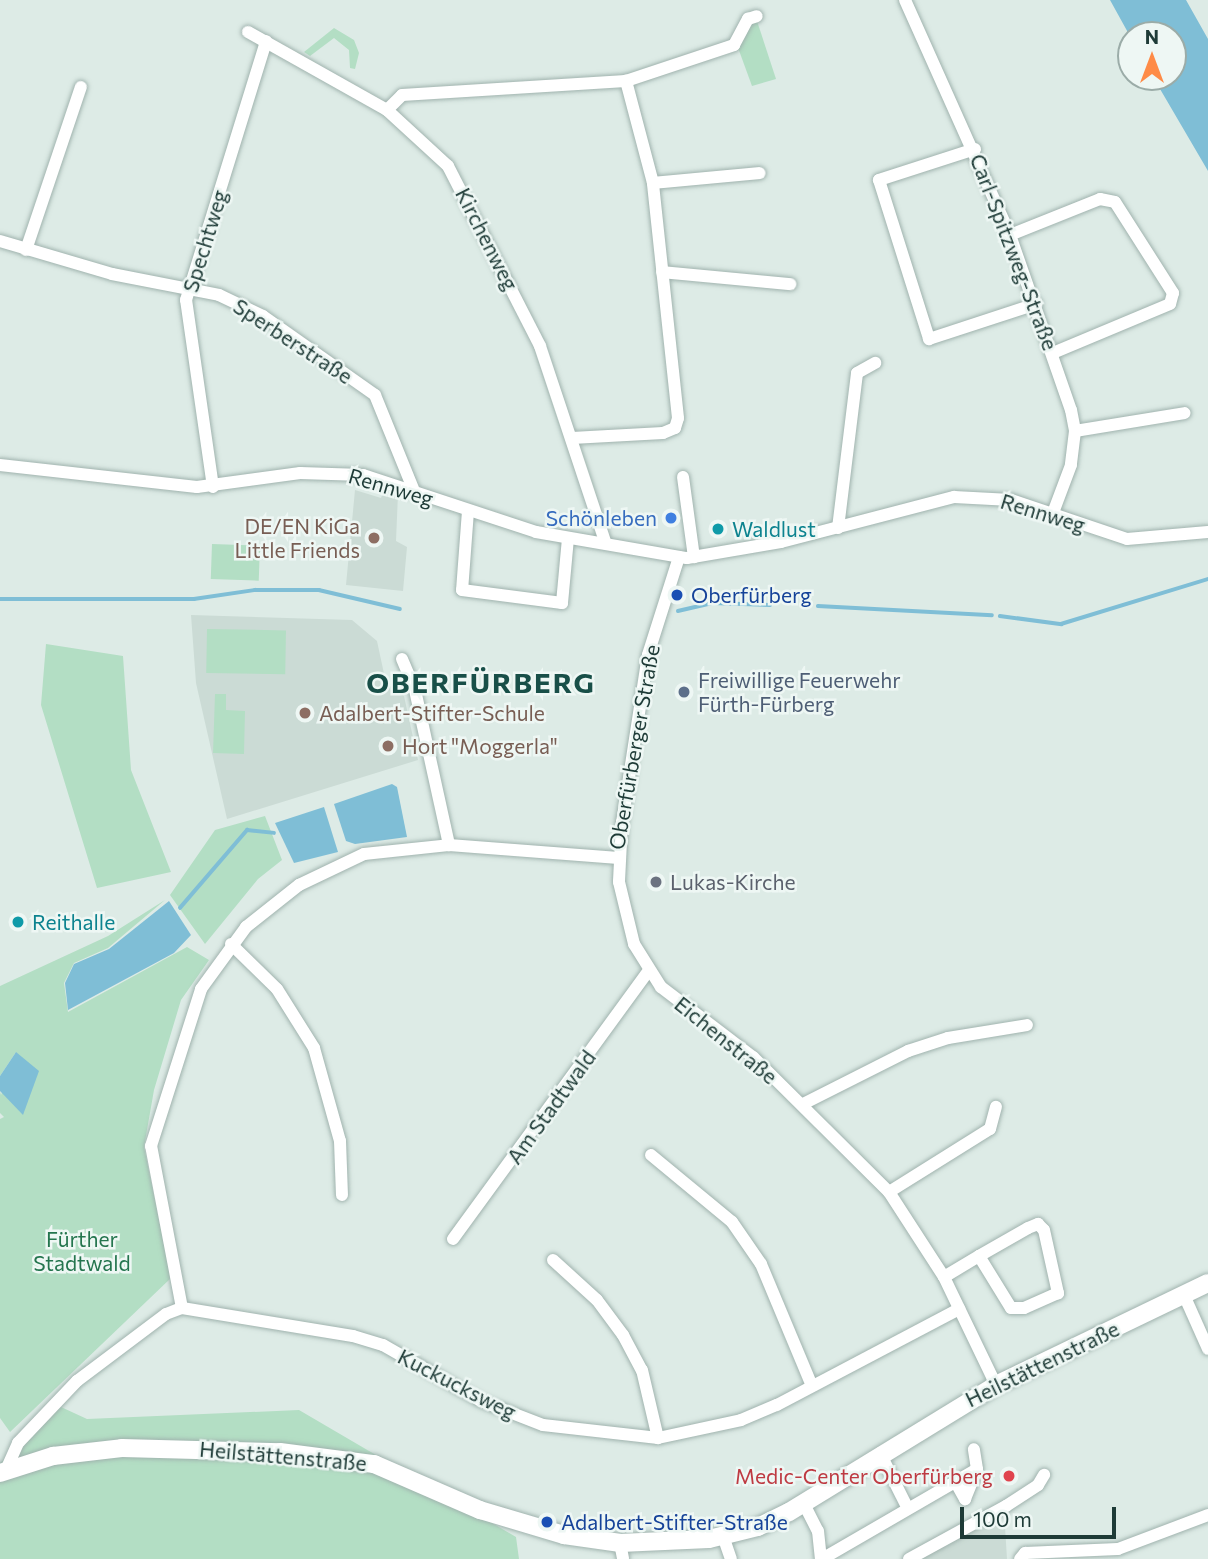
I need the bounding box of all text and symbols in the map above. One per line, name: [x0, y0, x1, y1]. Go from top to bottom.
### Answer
north arrow: [1117, 21, 1187, 91]
text: N: [1145, 25, 1159, 48]
street label: Carl-Spitzweg-Straße: [965, 150, 1063, 354]
street label: Kirchenweg: [450, 184, 524, 294]
street label: Spechtweg: [177, 187, 233, 295]
street label: Sperberstraße: [229, 293, 357, 389]
street label: Rennweg: [346, 463, 436, 511]
street label: Rennweg: [998, 488, 1088, 538]
place label: Schönleben: [546, 505, 657, 531]
marker: Schönleben: [663, 510, 679, 526]
place label: DE/EN KiGa Little Friends: [235, 513, 360, 563]
place label: Waldlust: [732, 516, 816, 542]
marker: Waldlust: [710, 521, 726, 537]
marker: DE/EN KiGa Little Friends: [366, 530, 382, 546]
place label: Oberfürberg: [691, 582, 812, 608]
marker: Oberfürberg: [669, 587, 685, 603]
street label: Oberfürberger Straße: [604, 643, 664, 851]
district label: OBERFÜRBERG: [368, 665, 594, 699]
place label: Freiwillige Feuerwehr Fürth-Fürberg: [698, 667, 901, 717]
marker: Freiwillige Feuerwehr Fürth-Fürberg: [676, 684, 692, 700]
place label: Adalbert-Stifter-Schule: [319, 700, 545, 726]
marker: Adalbert-Stifter-Schule: [297, 705, 313, 721]
place label: Hort "Moggerla": [402, 733, 558, 759]
marker: Hort "Moggerla": [380, 738, 396, 754]
place label: Lukas-Kirche: [670, 869, 796, 895]
marker: Lukas-Kirche: [648, 874, 664, 890]
place label: Reithalle: [32, 909, 115, 935]
marker: Reithalle: [10, 914, 26, 930]
street label: Eichenstraße: [670, 991, 782, 1089]
street label: Am Stadtwald: [501, 1045, 601, 1169]
park label: Fürther Stadtwald: [33, 1226, 131, 1276]
street label: Heilstättenstraße: [961, 1316, 1123, 1412]
street label: Kuckucksweg: [394, 1343, 520, 1425]
street label: Heilstättenstraße: [198, 1436, 368, 1476]
place label: Medic-Center Oberfürberg: [735, 1463, 993, 1489]
marker: Medic-Center Oberfürberg: [999, 1466, 1019, 1486]
scale bar: [963, 1492, 1119, 1536]
text: 100 m: [973, 1506, 1032, 1531]
place label: Adalbert-Stifter-Straße: [561, 1509, 788, 1535]
marker: Adalbert-Stifter-Straße: [539, 1514, 555, 1530]

